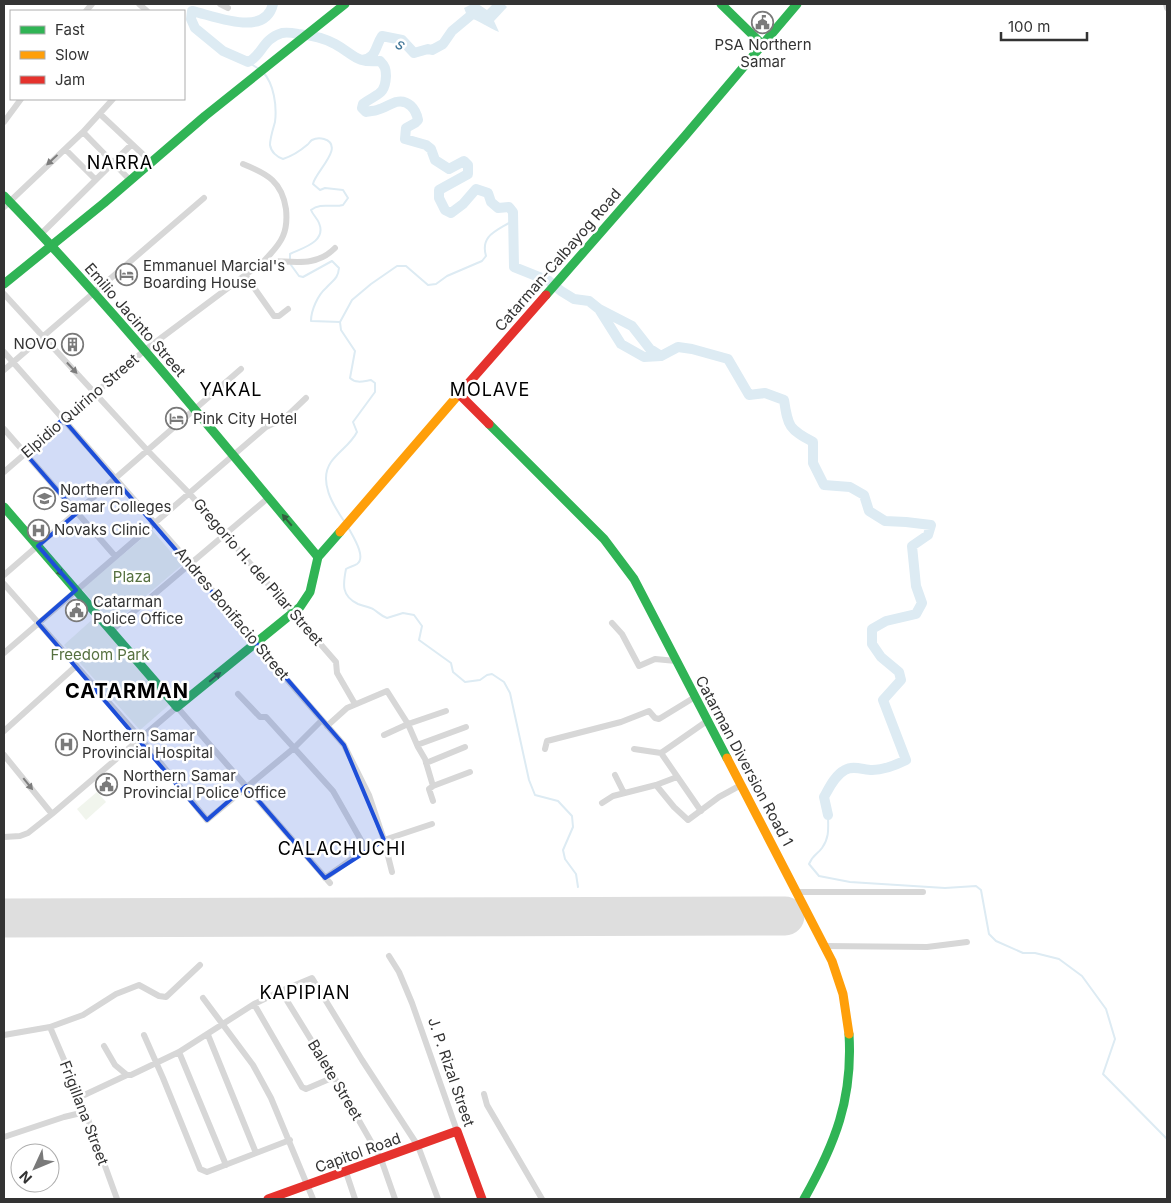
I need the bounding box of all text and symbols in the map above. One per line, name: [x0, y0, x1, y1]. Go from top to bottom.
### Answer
legend: [10, 10, 185, 100]
public building icon: PSA Northern Samar: [751, 10, 775, 34]
scale bar: [1001, 10, 1087, 42]
text: 100 m: [1008, 17, 1050, 36]
text: Fast: [55, 20, 85, 39]
water label: s: [392, 33, 410, 55]
place label: PSA Northern Samar: [714, 35, 812, 71]
text: Slow: [55, 45, 89, 64]
text: Jam: [55, 70, 85, 89]
district label: NARRA: [87, 152, 153, 173]
one-way arrow: [47, 154, 59, 166]
street label: Catarman-Calbayog Road: [490, 184, 625, 335]
place label: Emmanuel Marcial's Boarding House: [143, 256, 285, 292]
street label: Emilio Jacinto Street: [81, 259, 190, 381]
hotel icon: Emmanuel Marcial's Boarding House: [115, 263, 139, 287]
building icon: NOVO: [61, 332, 85, 356]
place label: NOVO: [13, 334, 57, 353]
street label: Elpidio Quirino Street: [17, 349, 142, 462]
one-way arrow: [66, 362, 78, 374]
district label: YAKAL: [200, 379, 263, 400]
district label: MOLAVE: [450, 379, 530, 400]
hotel icon: Pink City Hotel: [165, 407, 189, 431]
place label: Pink City Hotel: [193, 409, 297, 428]
place label: Northern Samar Colleges: [60, 480, 171, 516]
school or university icon: Northern Samar Colleges: [32, 487, 56, 511]
street label: Gregorio H. del Pilar Street: [189, 494, 328, 649]
one-way arrow: [281, 514, 293, 526]
hospital icon: Novaks Clinic: [26, 518, 50, 542]
place label: Novaks Clinic: [54, 520, 150, 539]
street label: Andres Bonifacio Street: [171, 543, 294, 684]
one-way arrow: [53, 564, 64, 577]
park label: Plaza: [113, 567, 151, 586]
place label: Catarman Police Office: [93, 592, 183, 628]
public building icon: Catarman Police Office: [65, 599, 89, 623]
park label: Freedom Park: [51, 645, 150, 664]
one-way arrow: [208, 671, 221, 682]
street label: Catarman Diversion Road 1: [691, 672, 798, 849]
district label: CATARMAN: [65, 679, 189, 703]
place label: Northern Samar Provincial Hospital: [82, 726, 213, 762]
hospital icon: Northern Samar Provincial Hospital: [54, 733, 78, 757]
place label: Northern Samar Provincial Police Office: [123, 766, 286, 802]
public building icon: Northern Samar Provincial Police Office: [95, 773, 119, 797]
one-way arrow: [22, 778, 33, 791]
district label: CALACHUCHI: [278, 838, 406, 859]
district label: KAPIPIAN: [259, 982, 351, 1003]
street label: J. P. Rizal Street: [424, 1015, 479, 1129]
street label: Balete Street: [304, 1036, 367, 1124]
street label: Frigillana Street: [56, 1058, 113, 1168]
street label: Capitol Road: [312, 1128, 403, 1177]
north arrow: [10, 1143, 60, 1193]
text: N: [15, 1168, 35, 1187]

